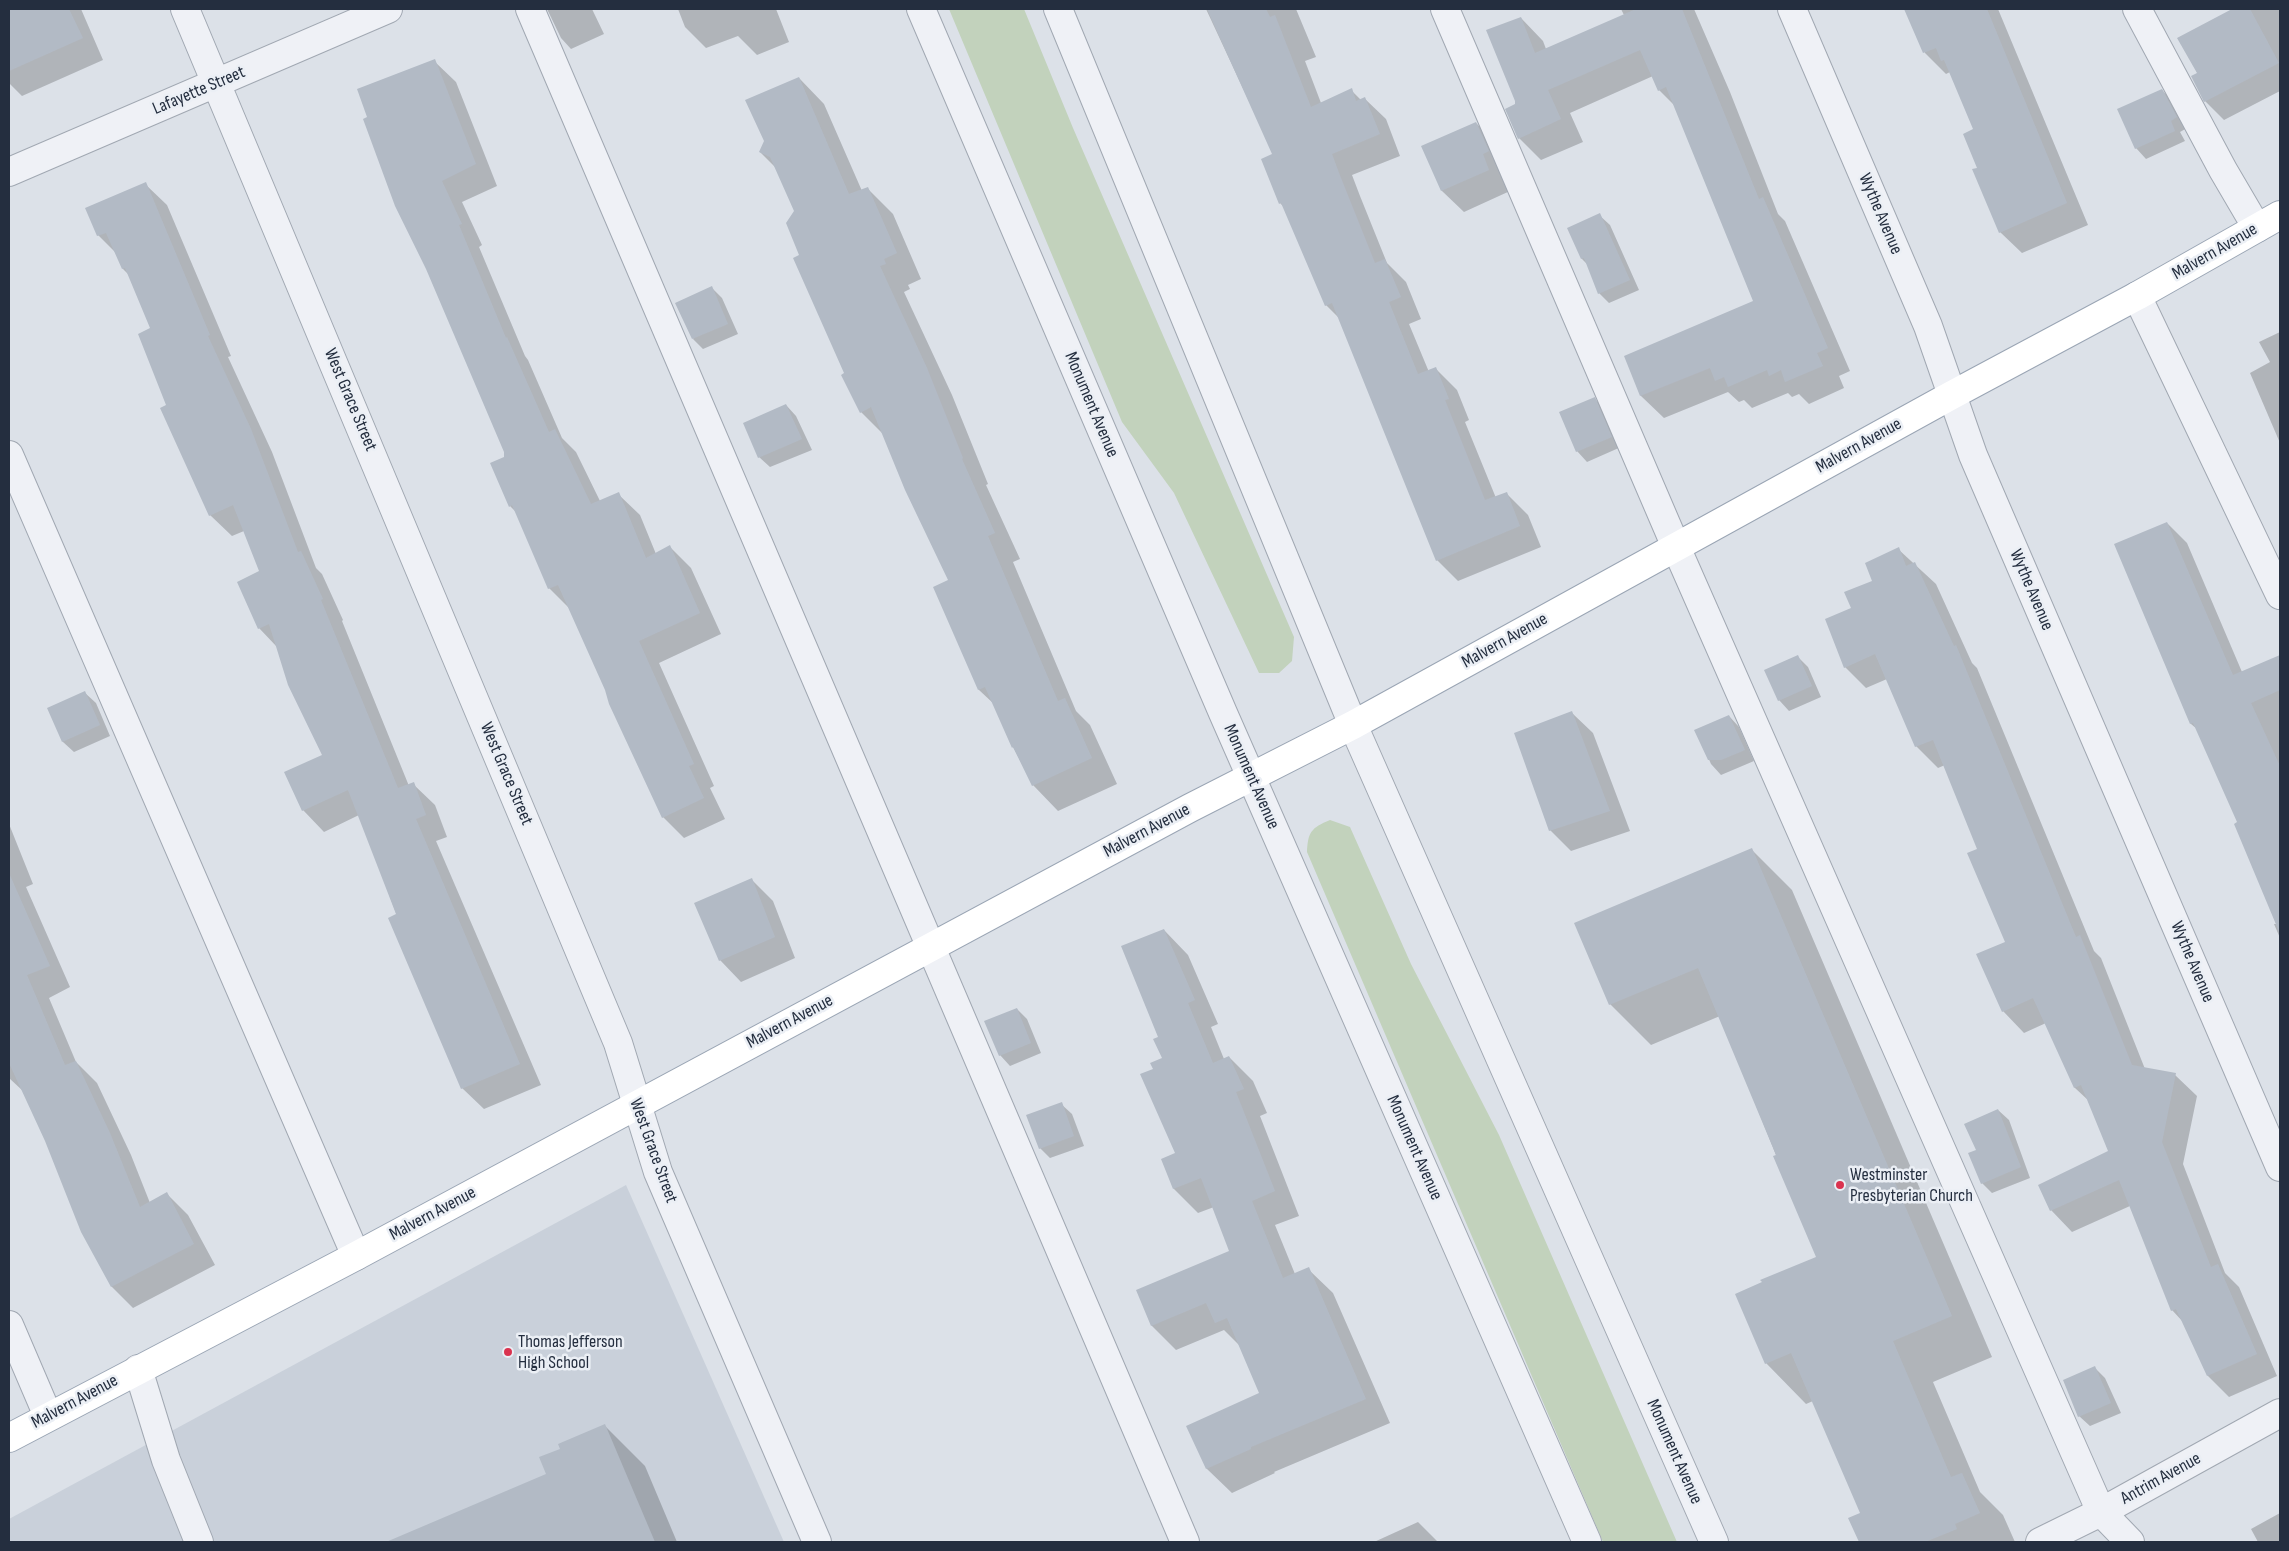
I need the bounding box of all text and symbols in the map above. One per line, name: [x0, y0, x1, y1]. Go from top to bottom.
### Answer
street label: Lafayette Street: [150, 62, 248, 120]
street label: Wythe Avenue: [1853, 170, 1907, 258]
street label: Malvern Avenue: [2169, 219, 2261, 285]
street label: West Grace Street: [319, 345, 381, 455]
street label: Monument Avenue: [1059, 349, 1123, 461]
street label: Malvern Avenue: [1812, 414, 1906, 478]
street label: Wythe Avenue: [2004, 546, 2058, 634]
street label: Malvern Avenue: [1458, 609, 1552, 673]
street label: West Grace Street: [475, 719, 537, 829]
street label: Monument Avenue: [1218, 721, 1284, 833]
street label: Malvern Avenue: [1100, 799, 1194, 863]
street label: Wythe Avenue: [2165, 918, 2219, 1006]
street label: Malvern Avenue: [743, 990, 837, 1054]
street label: Monument Avenue: [1381, 1092, 1447, 1204]
street label: West Grace Street: [624, 1096, 682, 1206]
place label: Westminster Presbyterian Church: [1850, 1164, 1973, 1206]
marker: Westminster Presbyterian Church: [1834, 1179, 1846, 1191]
street label: Malvern Avenue: [386, 1182, 480, 1246]
place label: Thomas Jefferson High School: [518, 1331, 623, 1374]
marker: Thomas Jefferson High School: [502, 1346, 514, 1358]
street label: Malvern Avenue: [28, 1370, 122, 1434]
street label: Monument Avenue: [1641, 1396, 1707, 1508]
street label: Antrim Avenue: [2117, 1448, 2205, 1510]

